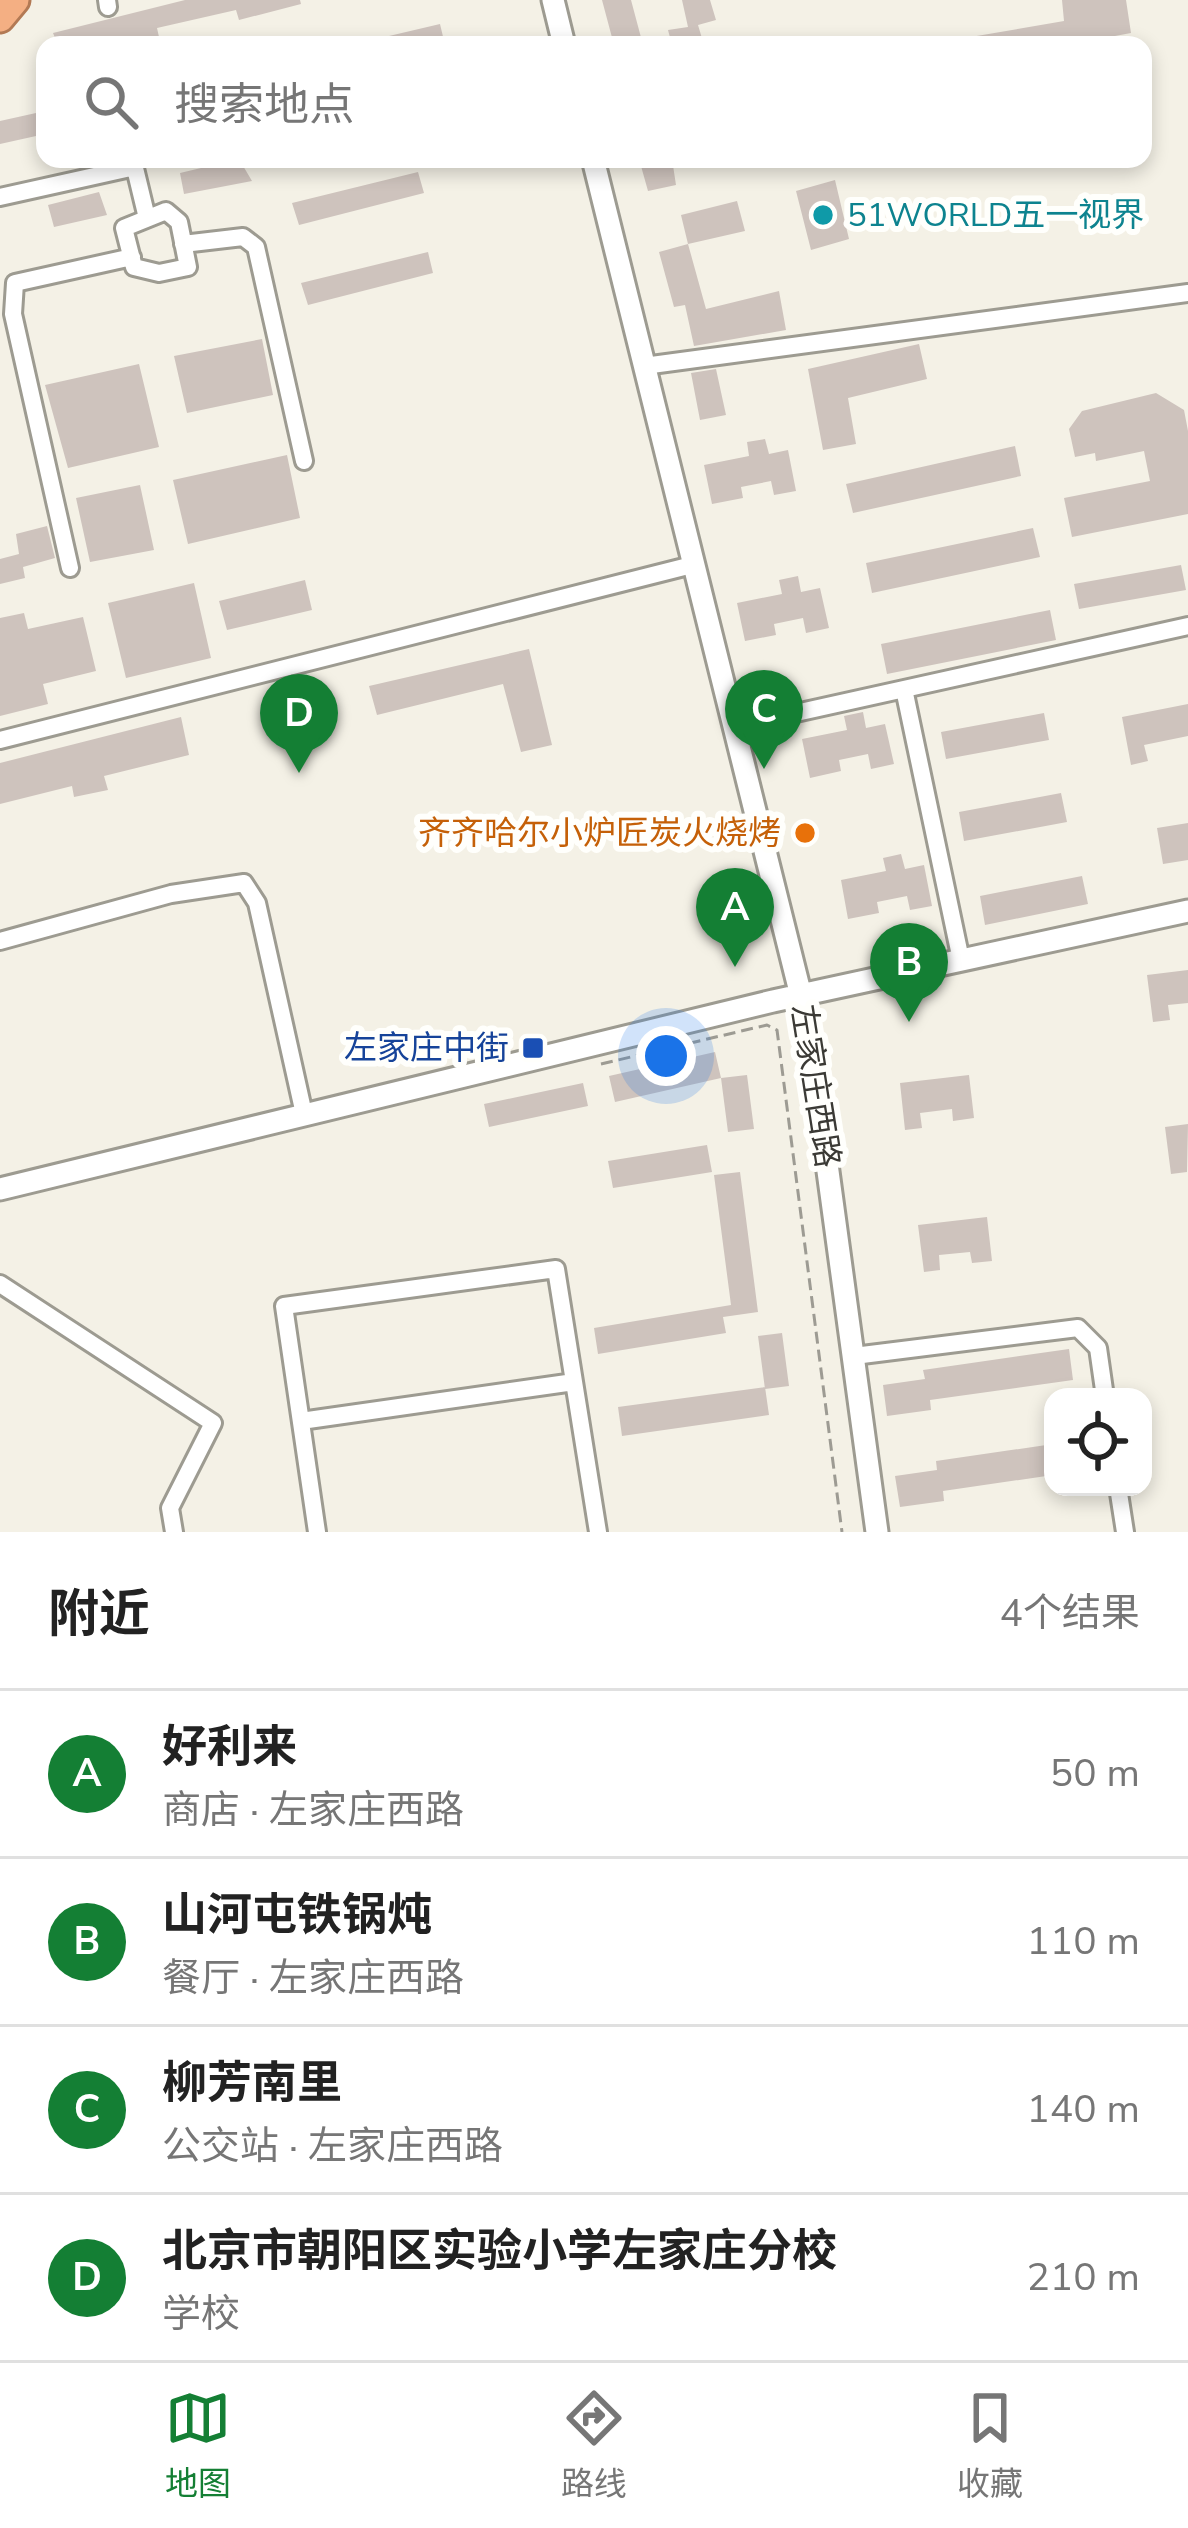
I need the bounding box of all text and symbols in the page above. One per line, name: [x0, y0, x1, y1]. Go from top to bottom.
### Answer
search box: [36, 36, 1152, 168]
icon: search: [78, 69, 144, 135]
text: 搜索地点: [174, 75, 354, 136]
place label: 51WORLD五一视界: [847, 193, 1144, 238]
marker: 51WORLD五一视界: [810, 202, 836, 228]
pin: C: [725, 670, 803, 769]
pin: D: [260, 674, 338, 773]
place label: 齐齐哈尔小炉匠炭火烧烤: [418, 811, 781, 856]
marker: 齐齐哈尔小炉匠炭火烧烤: [792, 820, 818, 846]
pin: A: [696, 868, 774, 967]
pin: B: [870, 923, 948, 1022]
street label: 左家庄西路: [780, 1001, 850, 1171]
place label: 左家庄中街: [344, 1026, 509, 1071]
your location: [636, 1026, 696, 1086]
marker: 左家庄中街: [520, 1035, 546, 1061]
map controls: [1044, 1388, 1152, 1496]
button: locate: [1044, 1388, 1152, 1496]
text: 附近: [48, 1579, 150, 1649]
text: 4个结果: [1000, 1587, 1140, 1640]
text: 好利来: [162, 1717, 297, 1778]
text: A: [72, 1747, 102, 1800]
text: 50 m: [1050, 1747, 1140, 1800]
text: 商店 · 左家庄西路: [162, 1784, 464, 1837]
text: 山河屯铁锅炖: [162, 1885, 432, 1946]
text: B: [74, 1915, 100, 1968]
text: 110 m: [1026, 1915, 1140, 1968]
text: 餐厅 · 左家庄西路: [162, 1952, 464, 2005]
text: 柳芳南里: [162, 2053, 342, 2114]
text: C: [74, 2083, 100, 2136]
text: 140 m: [1026, 2083, 1140, 2136]
text: 公交站 · 左家庄西路: [162, 2120, 503, 2173]
text: 北京市朝阳区实验小学左家庄分校: [162, 2221, 837, 2282]
text: D: [72, 2251, 102, 2304]
text: 210 m: [1026, 2251, 1140, 2304]
text: 学校: [162, 2288, 240, 2341]
tab: 地图: [165, 2385, 231, 2507]
tab: 路线: [561, 2385, 627, 2507]
tab: 收藏: [957, 2385, 1023, 2507]

